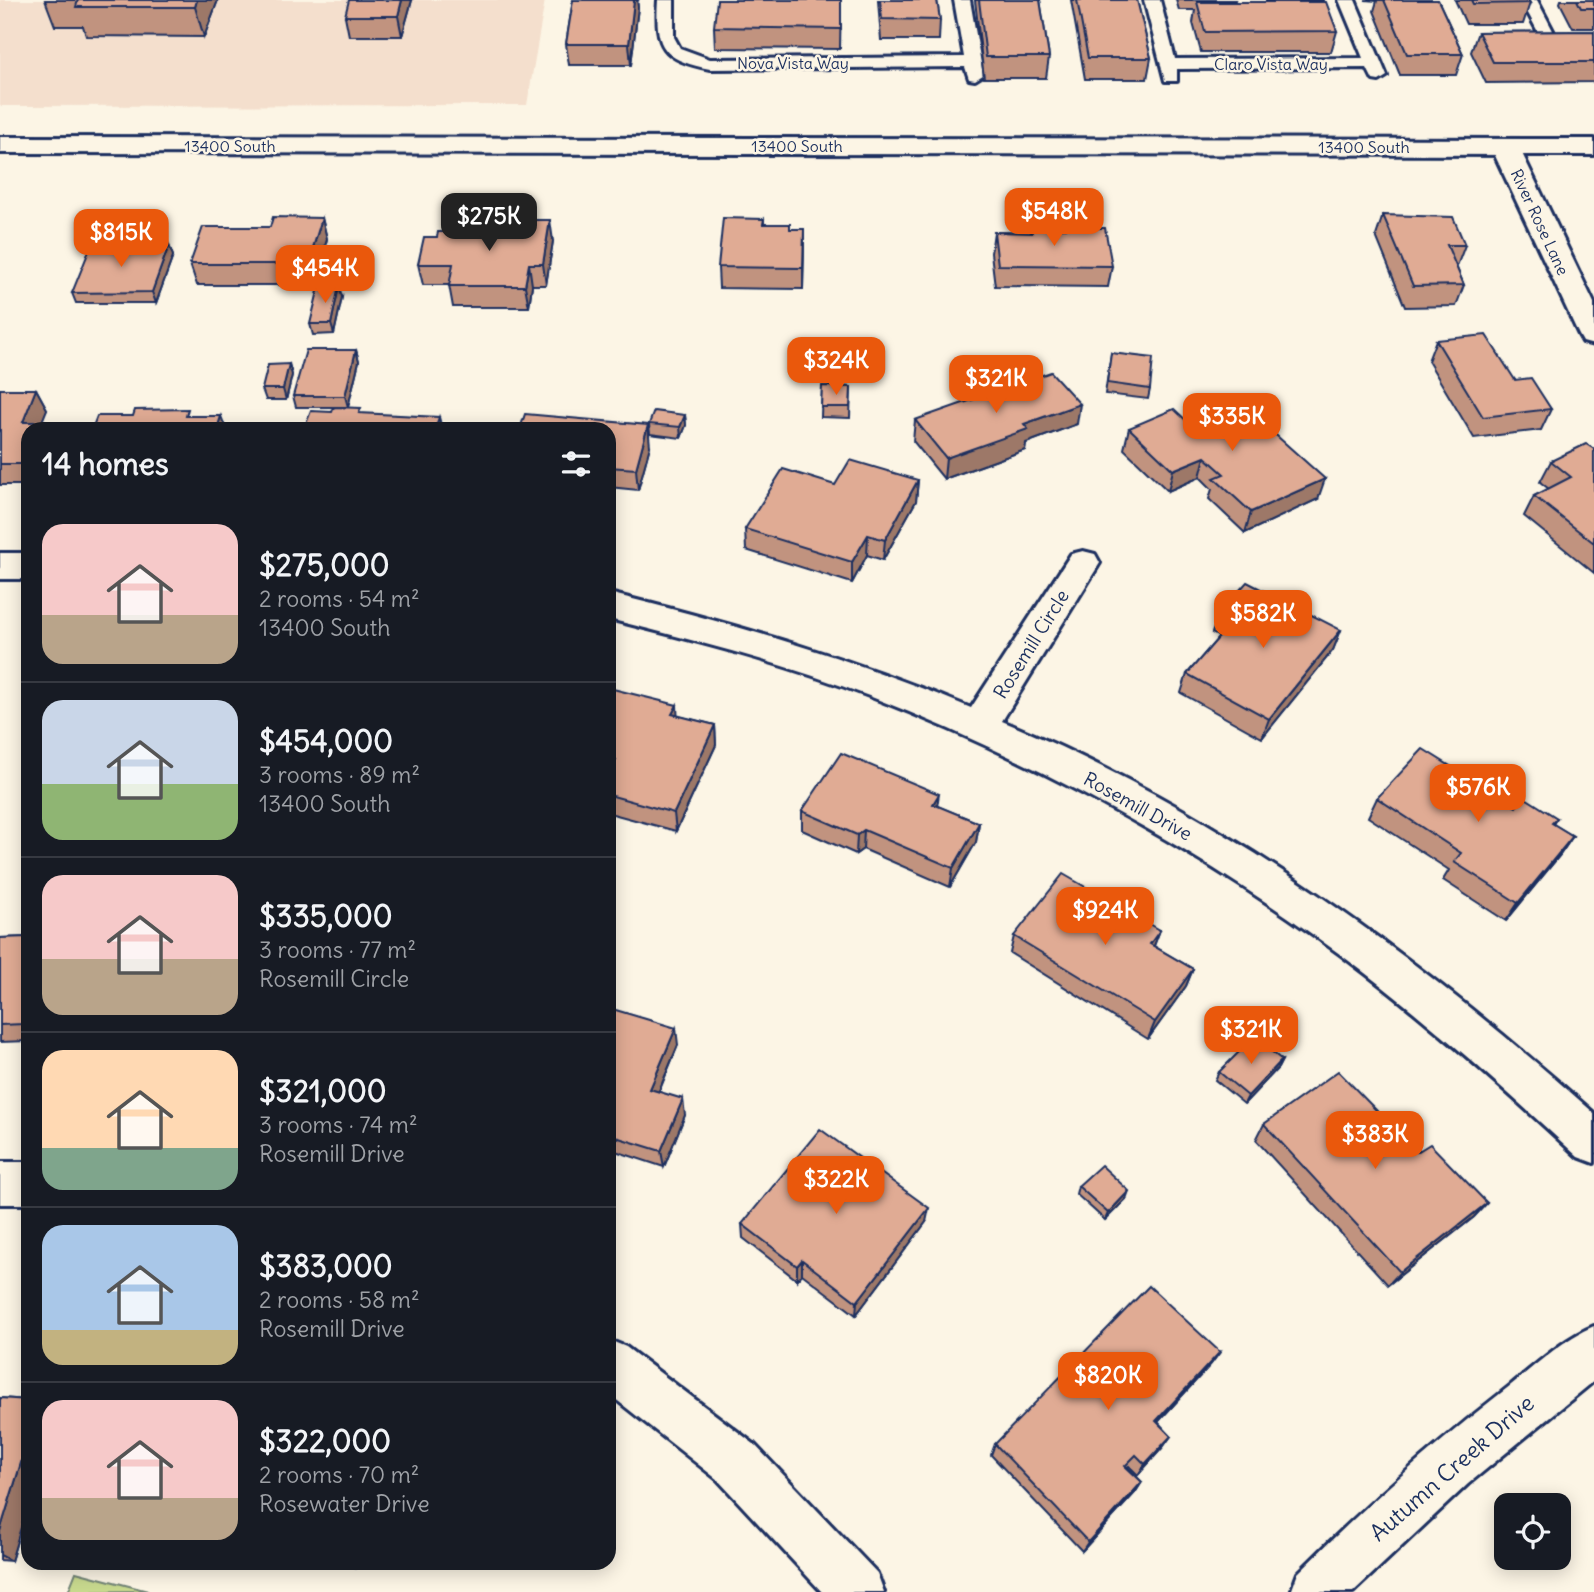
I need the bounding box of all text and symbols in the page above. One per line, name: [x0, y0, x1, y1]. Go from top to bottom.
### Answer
street label: Nova Vista Way: [737, 53, 849, 73]
street label: Claro Vista Way: [1214, 54, 1328, 74]
street label: 13400 South: [184, 136, 276, 156]
street label: 13400 South: [751, 136, 843, 156]
street label: 13400 South: [1318, 137, 1410, 157]
street label: River Rose Lane: [1507, 166, 1573, 278]
pin: $548K: [1005, 188, 1103, 248]
pin: $275K: [440, 194, 538, 253]
text: $548K: [1021, 196, 1087, 225]
text: $275K: [457, 201, 521, 230]
pin: $815K: [72, 210, 170, 269]
text: $815K: [90, 217, 152, 246]
pin: $454K: [276, 246, 374, 305]
text: $454K: [292, 253, 358, 282]
pin: $324K: [787, 338, 885, 397]
text: $324K: [803, 345, 869, 374]
pin: $321K: [947, 356, 1045, 415]
text: $321K: [965, 363, 1027, 392]
pin: $335K: [1183, 393, 1281, 453]
text: $335K: [1199, 401, 1265, 430]
text: 14 homes: [42, 445, 169, 483]
icon: filters: [557, 445, 595, 483]
text: $275,000: [259, 546, 390, 584]
icon: home: [98, 552, 182, 636]
text: 2 rooms · 54 m²: [259, 584, 420, 613]
street label: Rosemill Circle: [988, 585, 1074, 703]
pin: $582K: [1214, 590, 1312, 650]
text: $582K: [1230, 598, 1296, 627]
text: 13400 South: [259, 613, 390, 642]
text: $454,000: [259, 722, 393, 760]
icon: home: [98, 728, 182, 812]
text: 3 rooms · 89 m²: [259, 760, 420, 789]
pin: $576K: [1429, 764, 1527, 824]
street label: Rosemill Drive: [1080, 766, 1196, 846]
text: $576K: [1446, 772, 1510, 801]
text: 13400 South: [259, 789, 390, 818]
pin: $924K: [1056, 888, 1154, 947]
text: $924K: [1072, 895, 1138, 924]
text: $335,000: [259, 897, 392, 935]
icon: home: [98, 903, 182, 987]
text: 3 rooms · 77 m²: [259, 935, 416, 964]
text: Rosemill Circle: [259, 964, 409, 993]
pin: $321K: [1202, 1006, 1300, 1066]
text: $321K: [1220, 1014, 1282, 1043]
text: $321,000: [259, 1072, 387, 1110]
icon: home: [98, 1078, 182, 1162]
text: 3 rooms · 74 m²: [259, 1110, 418, 1139]
pin: $383K: [1326, 1112, 1424, 1171]
text: $383K: [1342, 1119, 1408, 1148]
text: Rosemill Drive: [259, 1139, 405, 1168]
pin: $322K: [787, 1156, 885, 1216]
text: $322K: [803, 1164, 869, 1193]
text: $383,000: [259, 1247, 393, 1285]
icon: home: [98, 1253, 182, 1337]
text: 2 rooms · 58 m²: [259, 1285, 420, 1314]
text: Rosemill Drive: [259, 1314, 405, 1343]
pin: $820K: [1059, 1352, 1157, 1412]
text: $820K: [1074, 1360, 1142, 1389]
street label: Autumn Creek Drive: [1364, 1388, 1540, 1547]
text: $322,000: [259, 1422, 391, 1460]
icon: home: [98, 1428, 182, 1512]
text: 2 rooms · 70 m²: [259, 1460, 419, 1489]
text: Rosewater Drive: [259, 1489, 430, 1518]
map controls: [1494, 1493, 1571, 1570]
button: locate: [1494, 1493, 1571, 1570]

